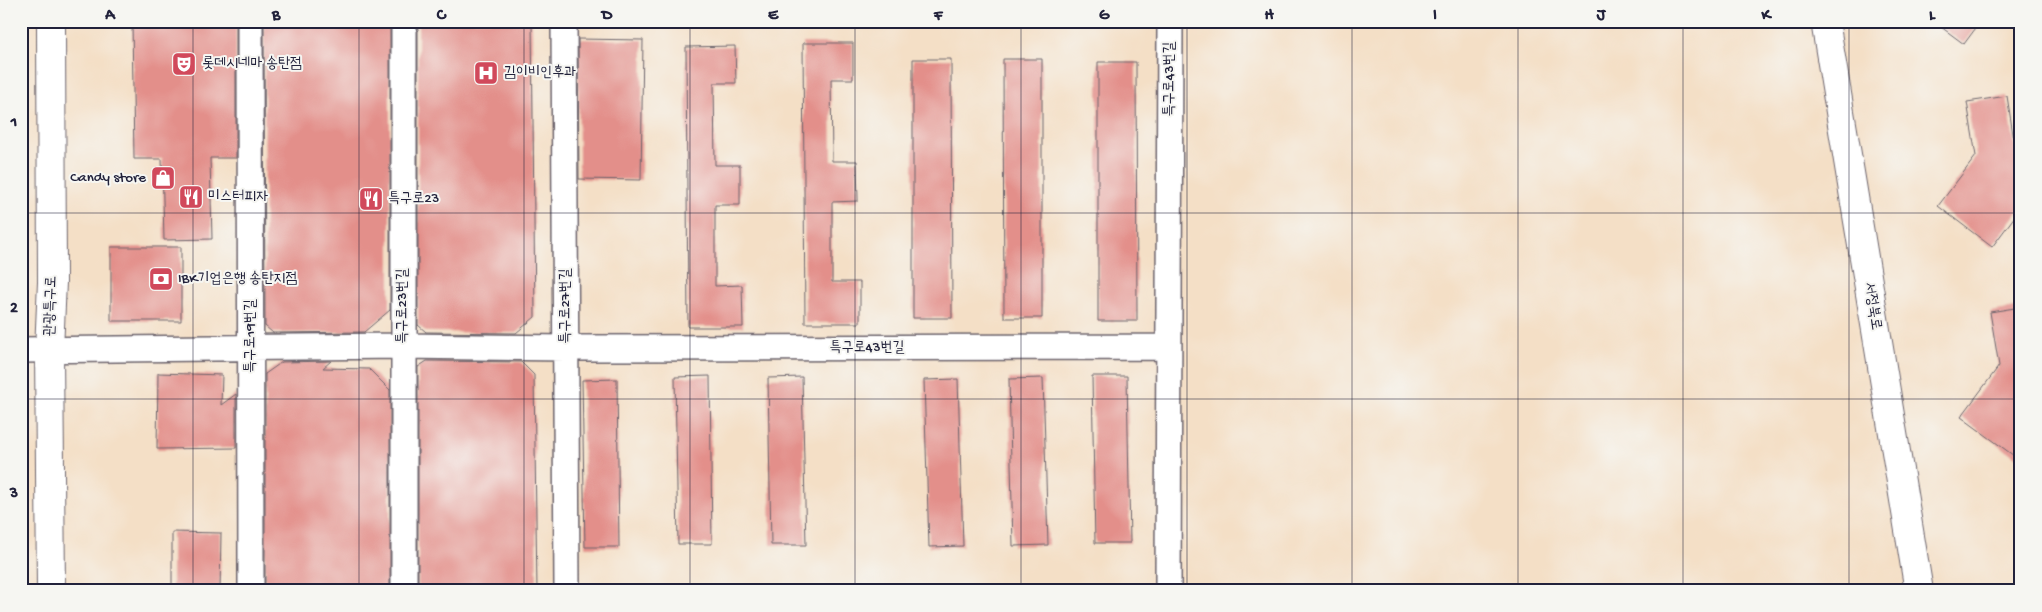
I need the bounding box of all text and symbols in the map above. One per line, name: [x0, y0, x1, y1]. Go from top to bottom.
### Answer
text: A: [104, 7, 116, 26]
text: B: [271, 7, 281, 26]
text: C: [436, 7, 447, 26]
text: D: [600, 7, 613, 26]
text: E: [768, 7, 779, 26]
text: F: [933, 7, 944, 26]
text: G: [1099, 7, 1110, 26]
text: H: [1264, 7, 1274, 26]
text: I: [1433, 7, 1437, 26]
text: J: [1596, 7, 1607, 26]
text: K: [1761, 7, 1773, 26]
text: L: [1929, 7, 1936, 26]
street label: 특구로43번길: [1161, 41, 1179, 117]
theatre icon: 롯데시네마 송탄점: [171, 51, 197, 77]
place label: 롯데시네마 송탄점: [202, 55, 302, 73]
hospital icon: 김이비인후과: [473, 60, 499, 86]
place label: 김이비인후과: [504, 64, 576, 82]
text: 1: [10, 114, 17, 133]
shop icon: Candy store: [150, 165, 176, 191]
place label: Candy store: [70, 169, 146, 187]
restaurant icon: 미스터피자: [178, 184, 204, 210]
restaurant icon: 특구로23: [358, 186, 384, 212]
place label: 미스터피자: [208, 188, 268, 206]
place label: 특구로23: [388, 190, 440, 208]
bank icon: IBK기업은행 송탄지점: [148, 266, 174, 292]
street label: 특구로23번길: [394, 268, 412, 344]
street label: 특구로27번길: [557, 268, 575, 344]
place label: IBK기업은행 송탄지점: [178, 270, 298, 288]
street label: 관광특구로: [41, 276, 61, 336]
street label: 서정북로: [1859, 281, 1885, 331]
street label: 특구로19번길: [242, 299, 260, 373]
text: 2: [10, 300, 18, 319]
street label: 특구로43번길: [829, 339, 905, 357]
text: 3: [9, 485, 18, 504]

